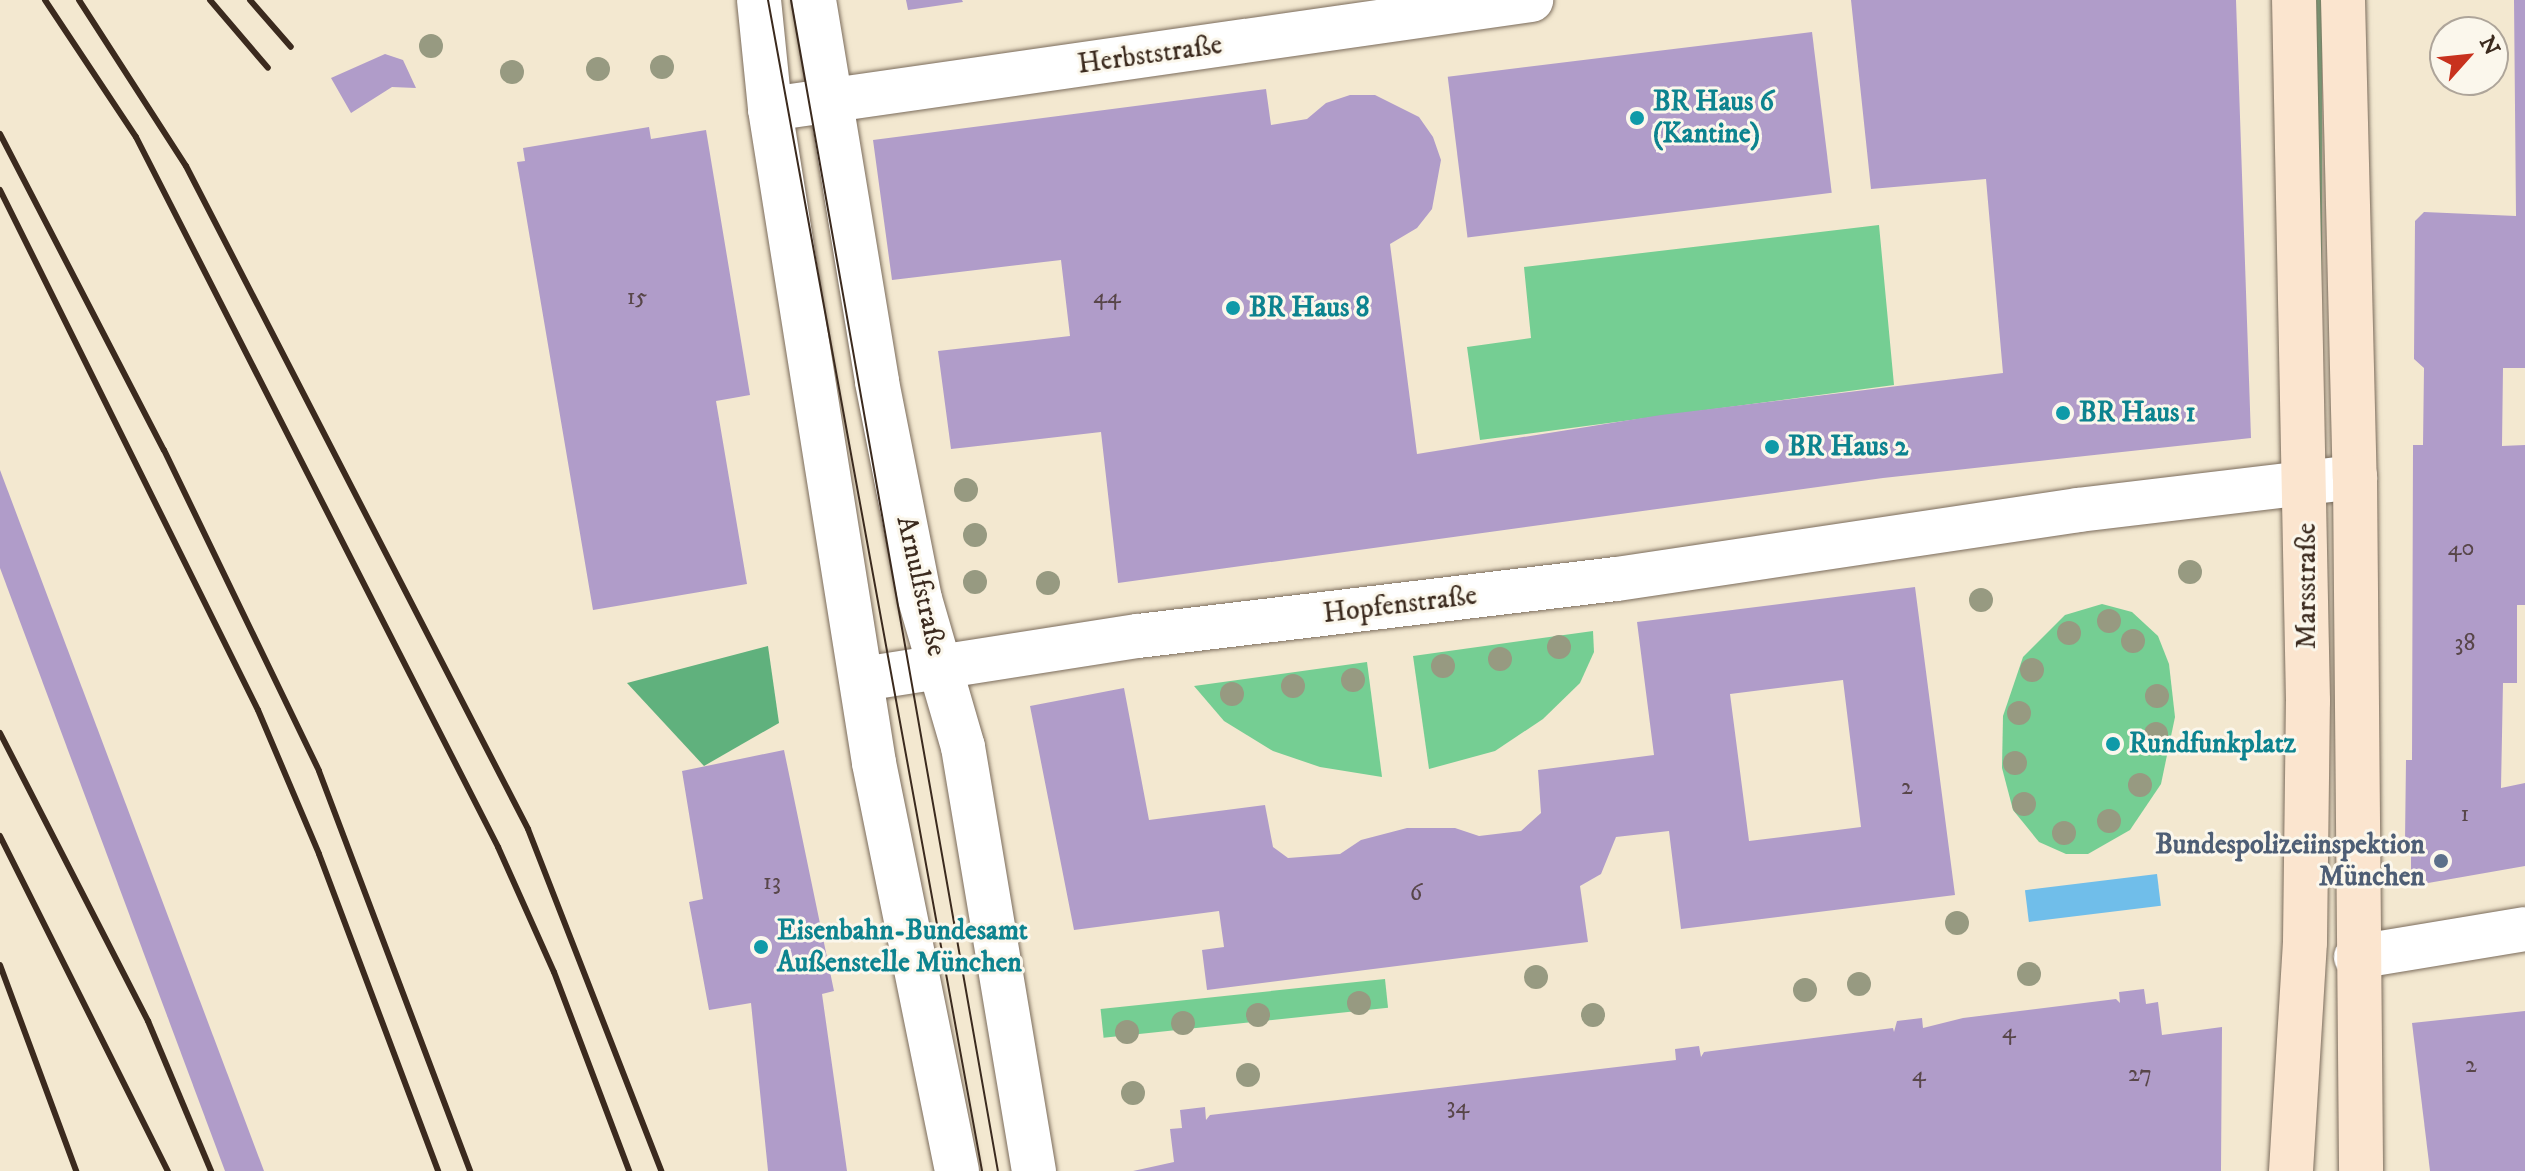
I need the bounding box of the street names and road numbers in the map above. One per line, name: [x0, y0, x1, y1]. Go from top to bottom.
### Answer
street label: Herbststraße: [1076, 28, 1224, 82]
street label: Arnulfstraße: [889, 513, 953, 659]
street label: Marsstraße: [2290, 523, 2324, 649]
street label: Hopfenstraße: [1321, 579, 1479, 631]

